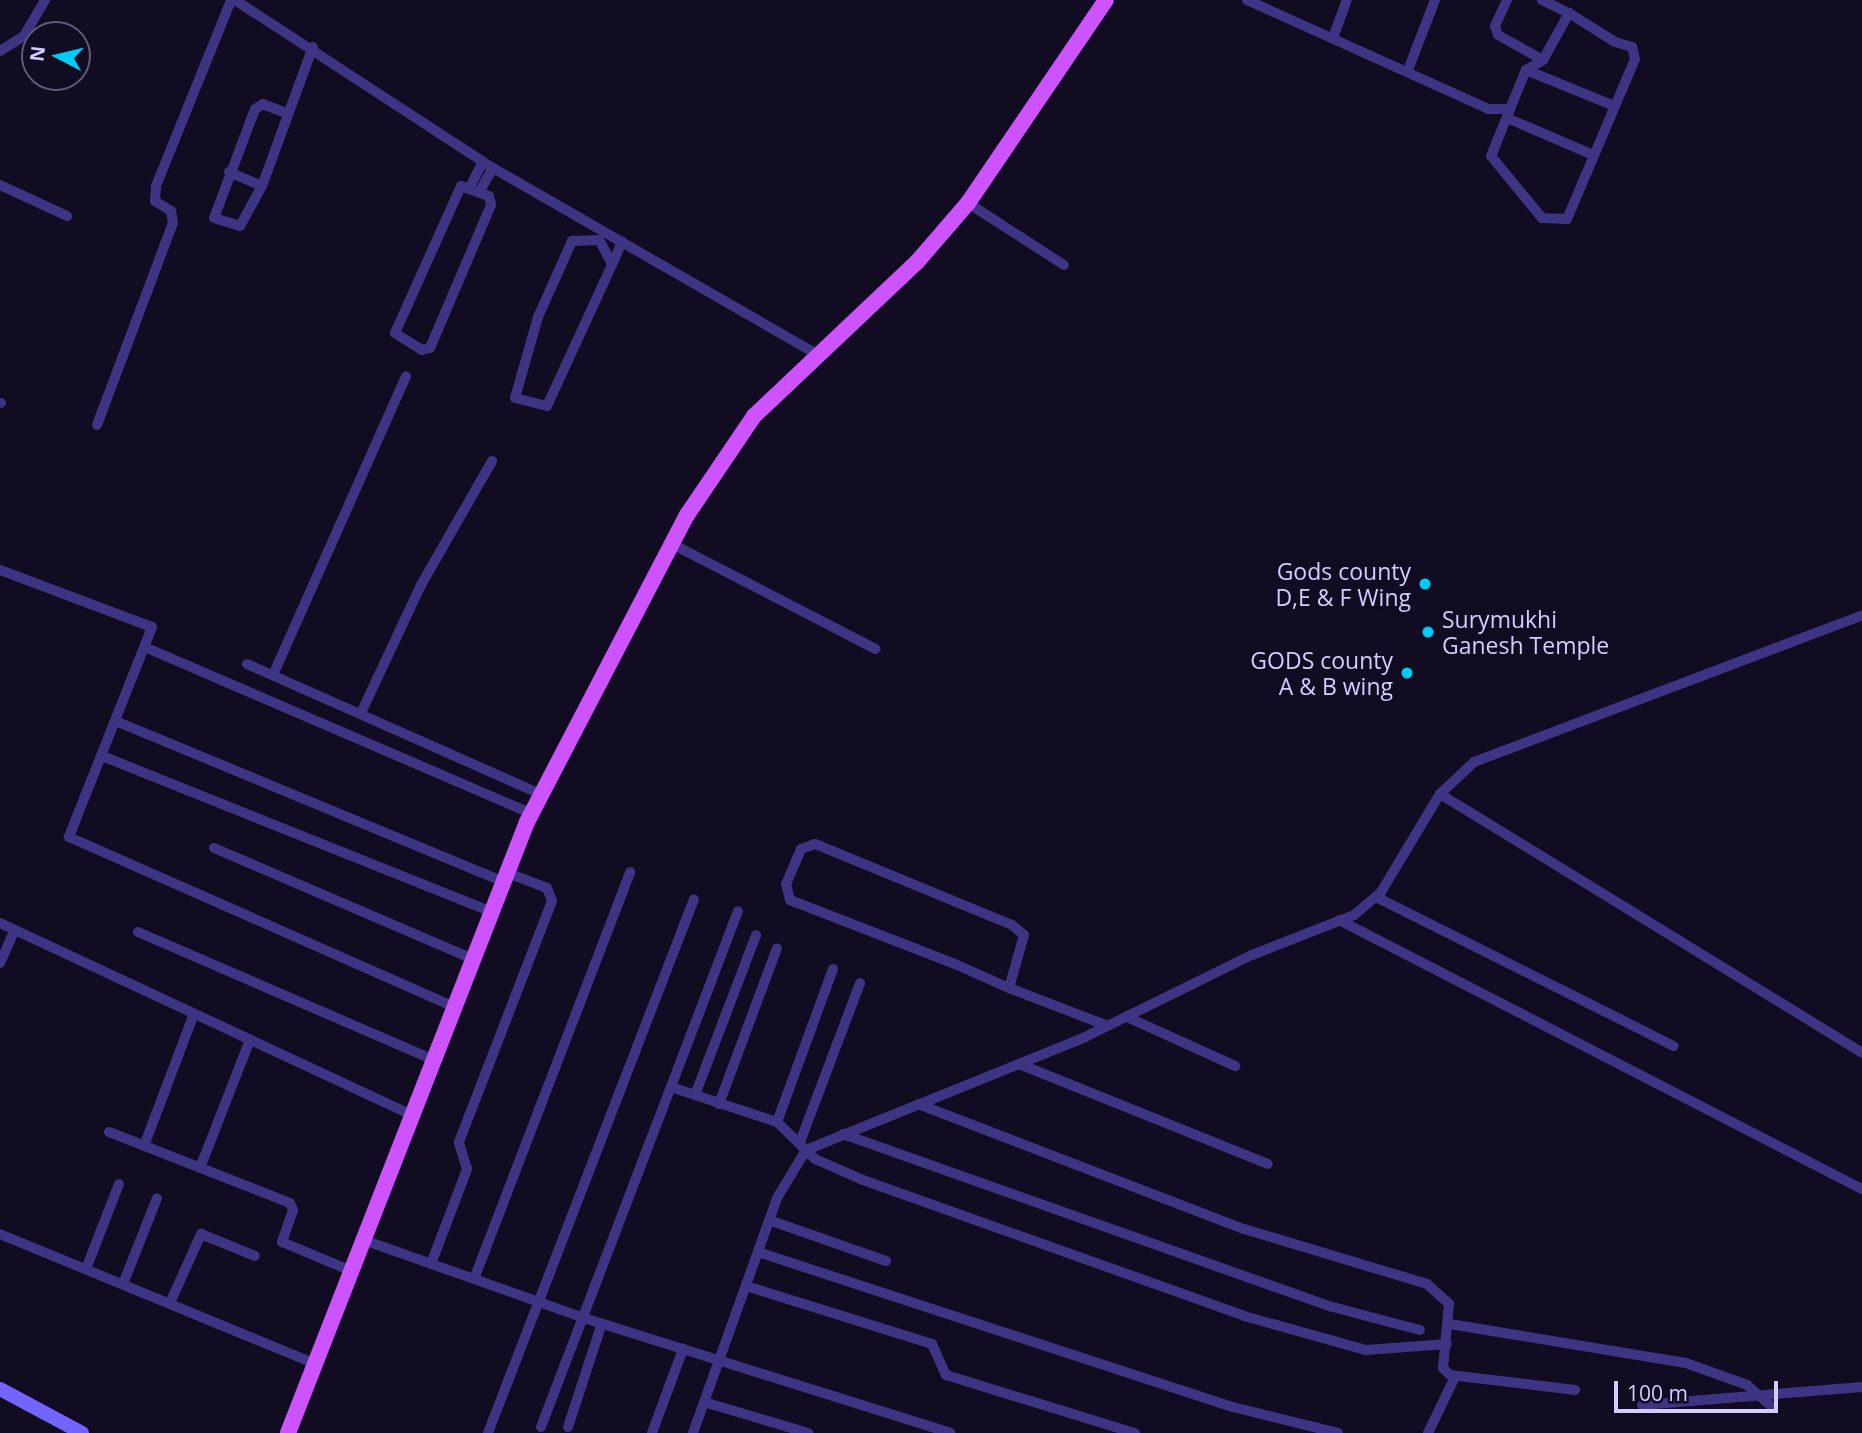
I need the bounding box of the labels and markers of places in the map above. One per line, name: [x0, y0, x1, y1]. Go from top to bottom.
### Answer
place label: Gods county D,E & F Wing: [1275, 557, 1411, 611]
marker: Gods county D,E & F Wing: [1417, 576, 1433, 592]
place label: Surymukhi Ganesh Temple: [1442, 605, 1609, 659]
marker: Surymukhi Ganesh Temple: [1420, 624, 1436, 640]
place label: GODS county A & B wing: [1250, 646, 1393, 700]
marker: GODS county A & B wing: [1399, 665, 1415, 681]

